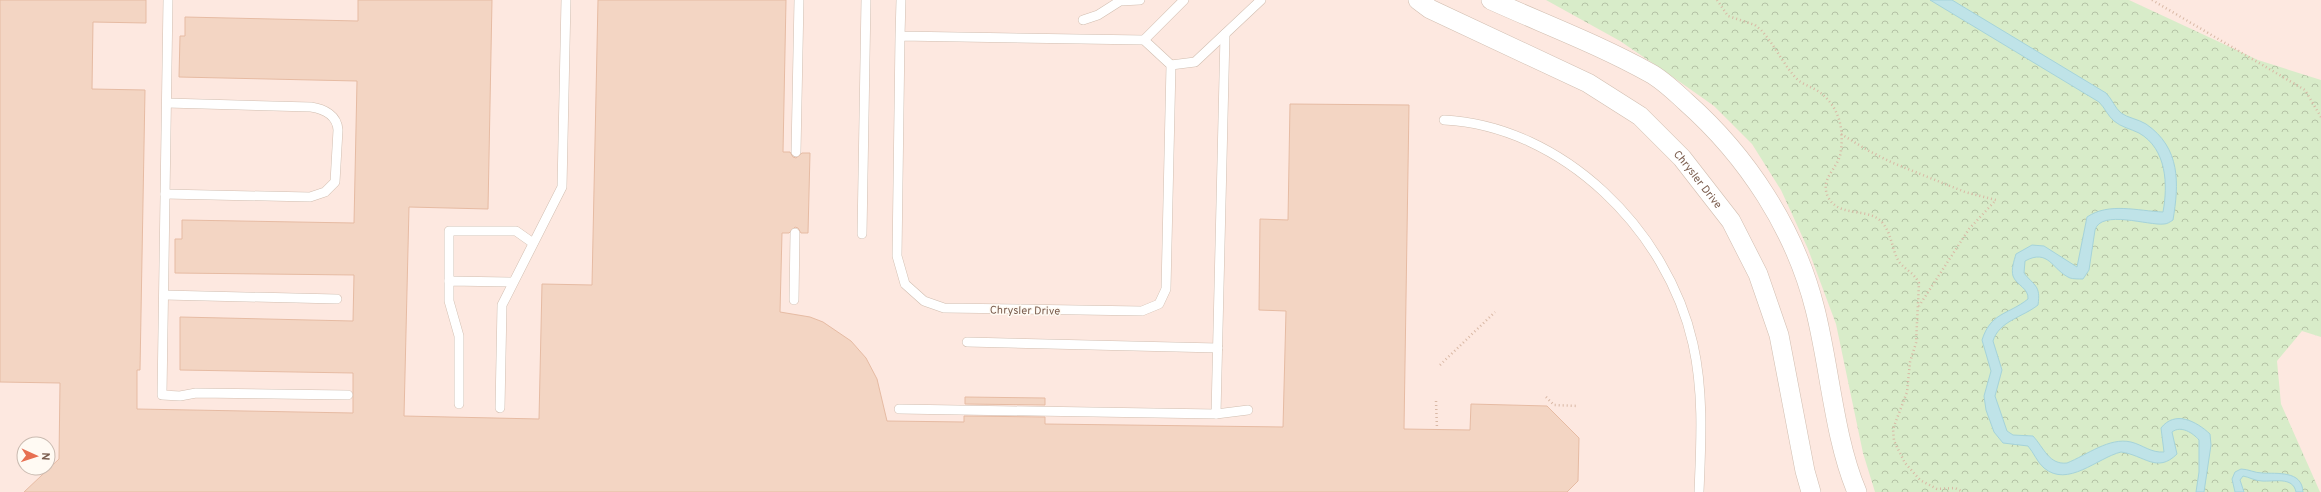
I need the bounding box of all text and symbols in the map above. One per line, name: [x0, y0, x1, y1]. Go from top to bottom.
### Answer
street label: Chrysler Drive: [1670, 148, 1725, 212]
street label: Chrysler Drive: [990, 303, 1060, 319]
north arrow: [16, 436, 56, 476]
text: N: [38, 452, 52, 461]

